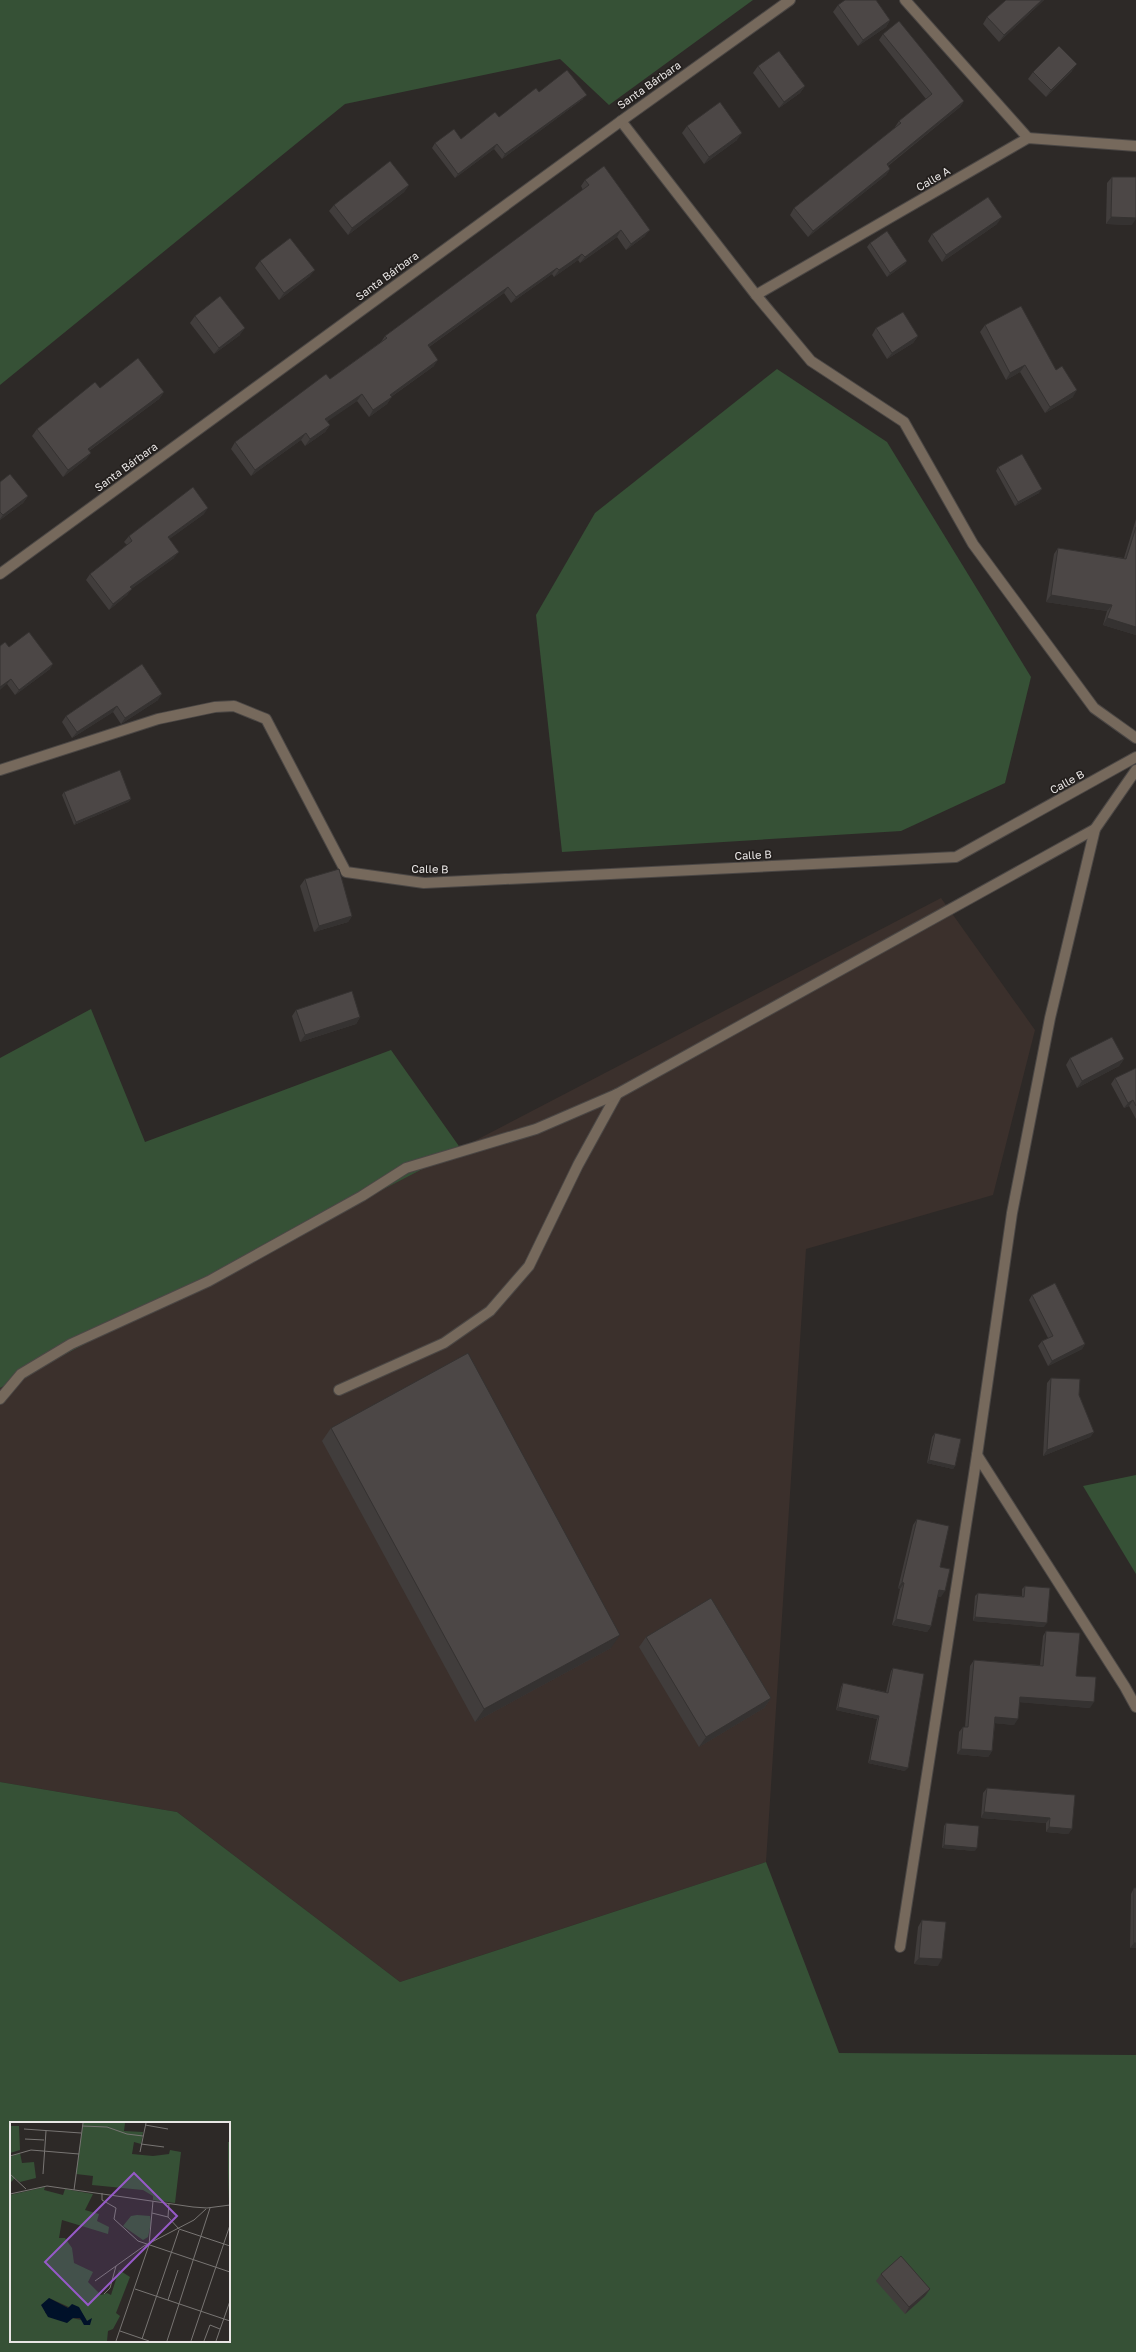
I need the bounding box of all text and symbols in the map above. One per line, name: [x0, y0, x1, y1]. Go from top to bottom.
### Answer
street label: Santa Bárbara: [614, 58, 683, 111]
street label: Calle A: [913, 163, 953, 193]
street label: Santa Bárbara: [353, 248, 421, 303]
street label: Santa Bárbara: [92, 439, 160, 494]
street label: Calle B: [1047, 767, 1086, 796]
street label: Calle B: [734, 847, 772, 862]
street label: Calle B: [411, 862, 449, 875]
inset map: [10, 2122, 230, 2342]

